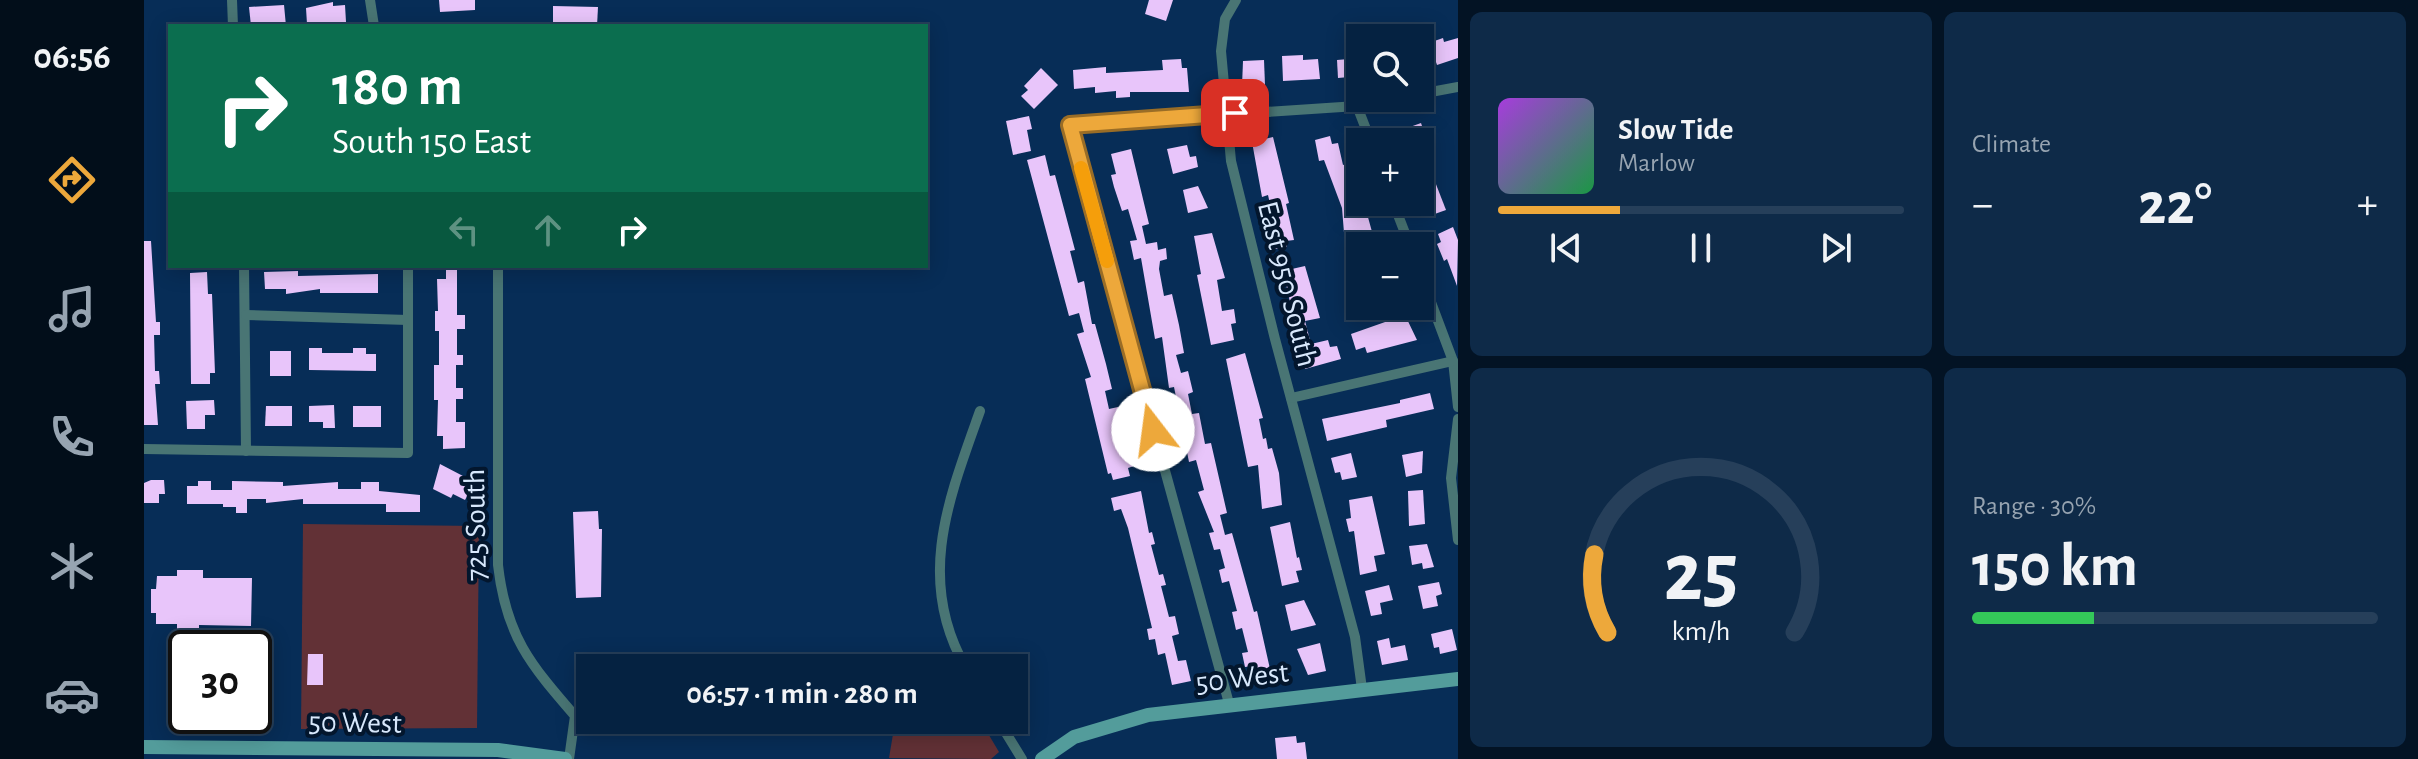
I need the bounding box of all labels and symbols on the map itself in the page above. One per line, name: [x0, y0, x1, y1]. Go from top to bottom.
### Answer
pin: [1201, 79, 1269, 147]
street label: East 950 South: [1252, 198, 1322, 370]
position arrow: [1111, 388, 1195, 472]
street label: 725 South: [460, 469, 492, 581]
speed limit sign: 30: [168, 630, 272, 734]
street label: 50 West: [1194, 657, 1291, 699]
street label: 50 West: [308, 707, 402, 739]

